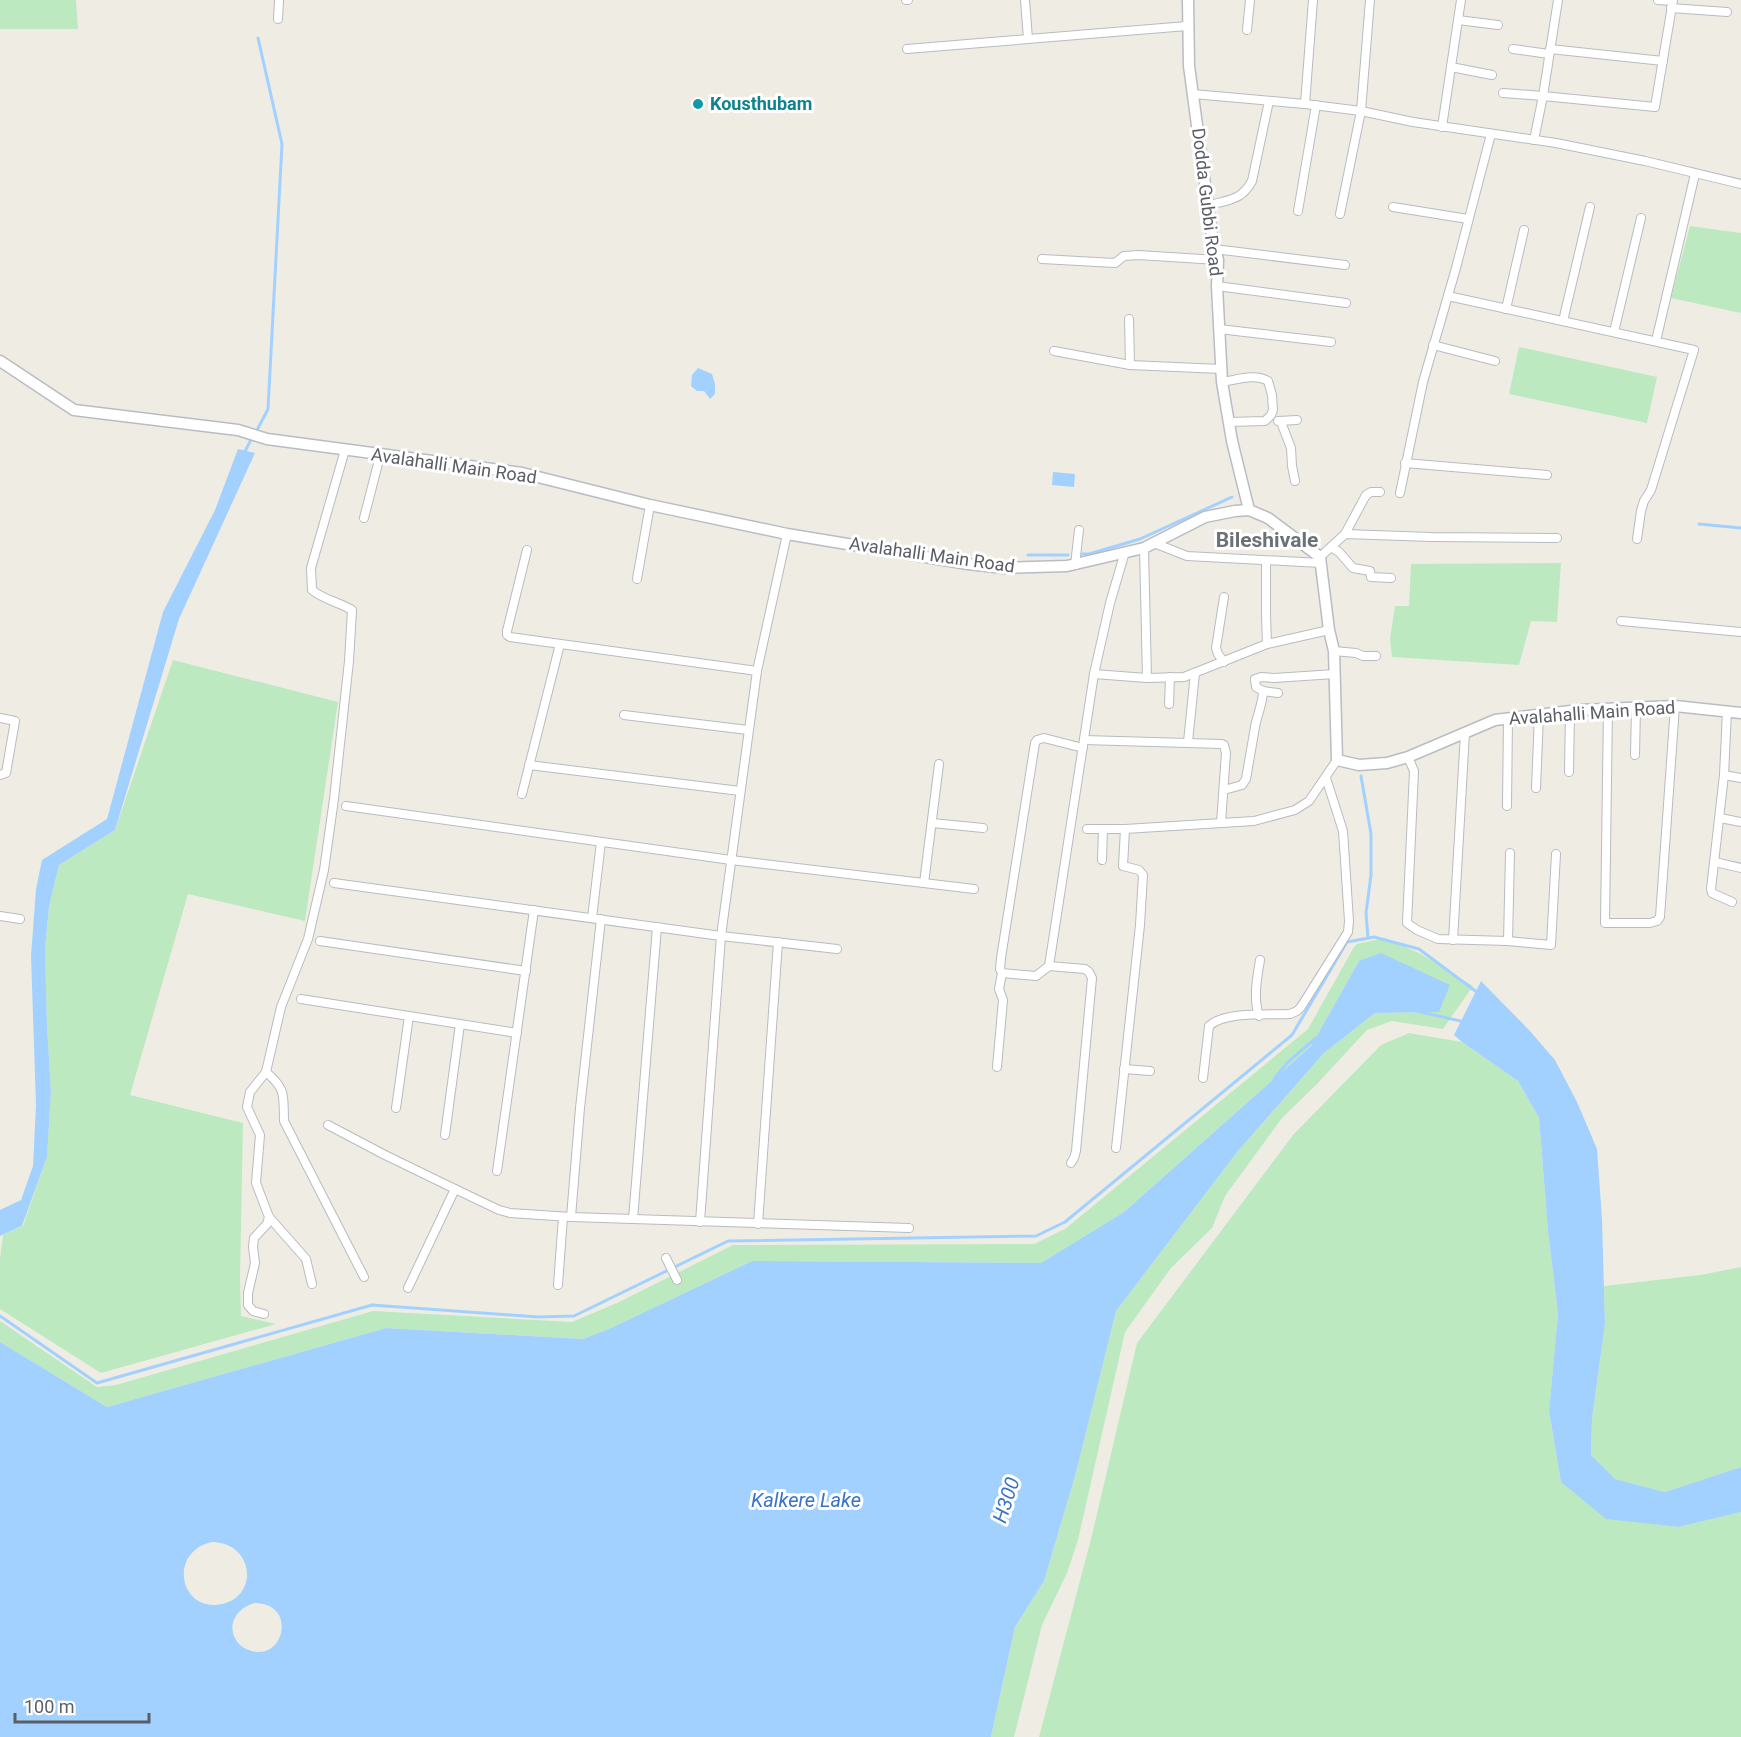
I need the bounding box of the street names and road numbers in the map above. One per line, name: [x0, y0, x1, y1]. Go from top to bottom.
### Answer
street label: Dodda Gubbi Road: [1188, 127, 1227, 277]
street label: Avalahalli Main Road: [370, 444, 538, 488]
street label: Avalahalli Main Road: [848, 533, 1016, 577]
street label: Avalahalli Main Road: [1508, 696, 1676, 729]

